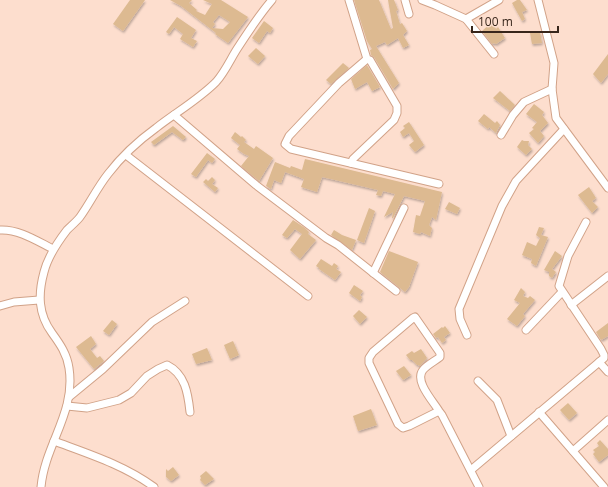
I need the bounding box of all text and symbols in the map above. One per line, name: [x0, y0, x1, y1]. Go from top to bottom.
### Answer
scale bar: [472, 8, 558, 34]
text: 100 m: [478, 13, 513, 30]

